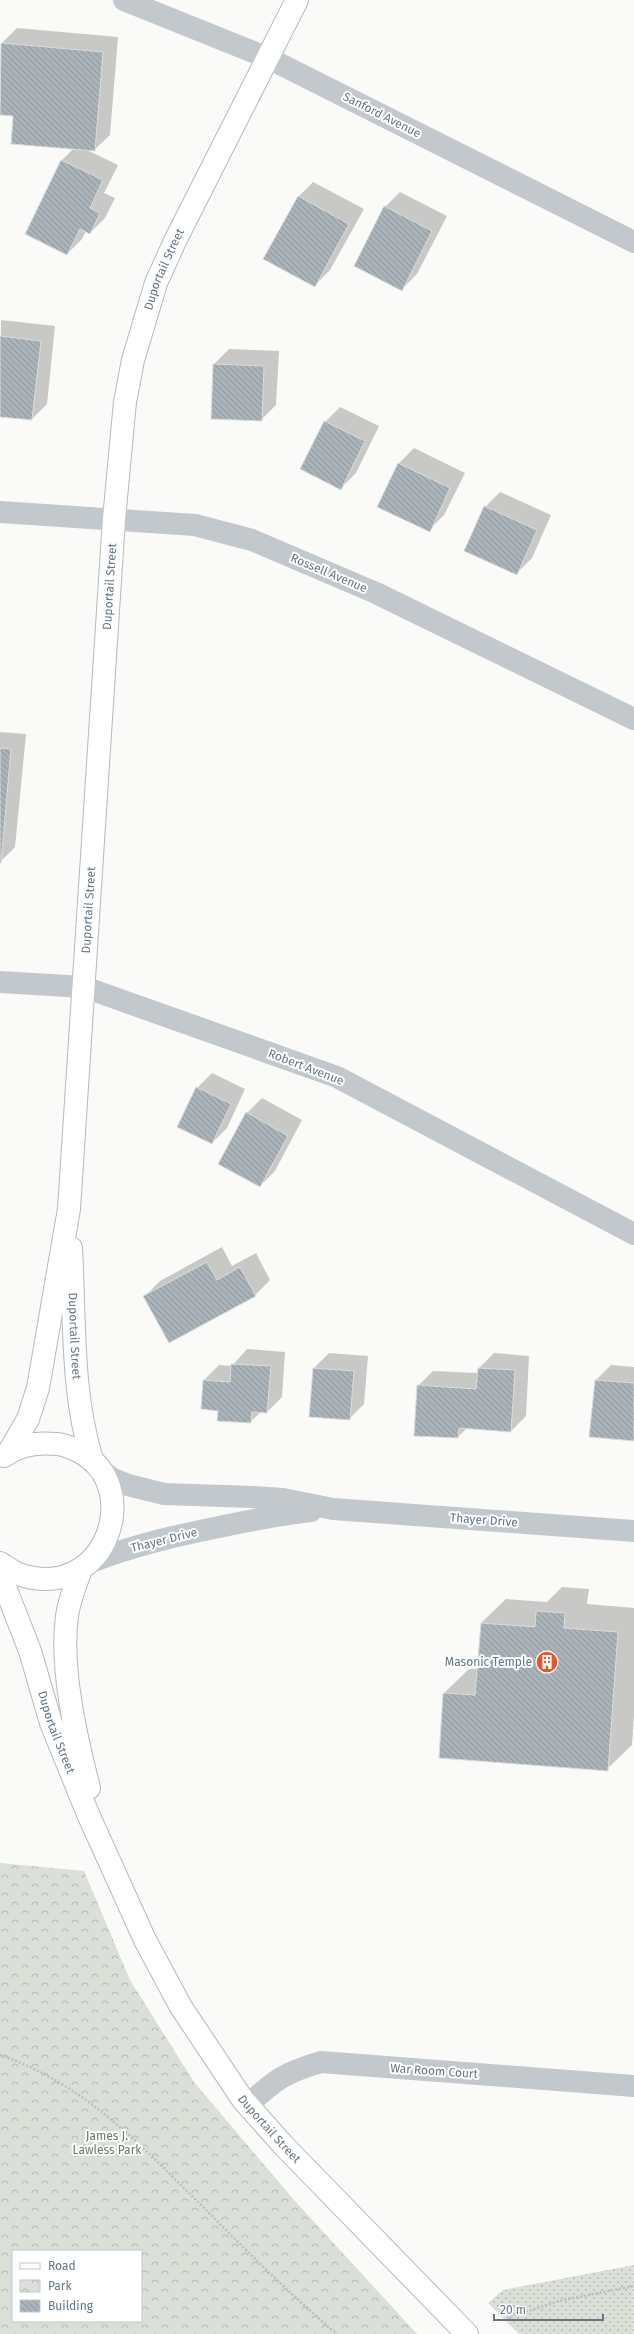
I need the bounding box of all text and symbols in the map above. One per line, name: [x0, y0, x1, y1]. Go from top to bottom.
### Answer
street label: Sanford Avenue: [341, 89, 423, 141]
street label: Duportail Street: [141, 226, 187, 312]
street label: Duportail Street: [100, 542, 119, 631]
street label: Rossell Avenue: [289, 551, 369, 595]
street label: Duportail Street: [79, 865, 98, 954]
street label: Robert Avenue: [266, 1046, 346, 1088]
street label: Duportail Street: [66, 1292, 84, 1381]
street label: Thayer Drive: [450, 1511, 518, 1529]
street label: Thayer Drive: [129, 1525, 199, 1555]
building icon: Masonic Temple: [534, 1649, 560, 1675]
place label: Masonic Temple: [445, 1655, 532, 1669]
street label: Duportail Street: [35, 1689, 78, 1776]
street label: War Room Court: [390, 2061, 479, 2081]
street label: Duportail Street: [235, 2092, 304, 2166]
park label: James J. Lawless Park: [73, 2129, 142, 2157]
legend: [12, 2250, 142, 2322]
text: Road: [48, 2259, 76, 2273]
text: Park: [48, 2279, 72, 2293]
scale bar: [494, 2296, 603, 2322]
text: Building: [48, 2299, 94, 2313]
text: 20 m: [500, 2303, 526, 2317]

